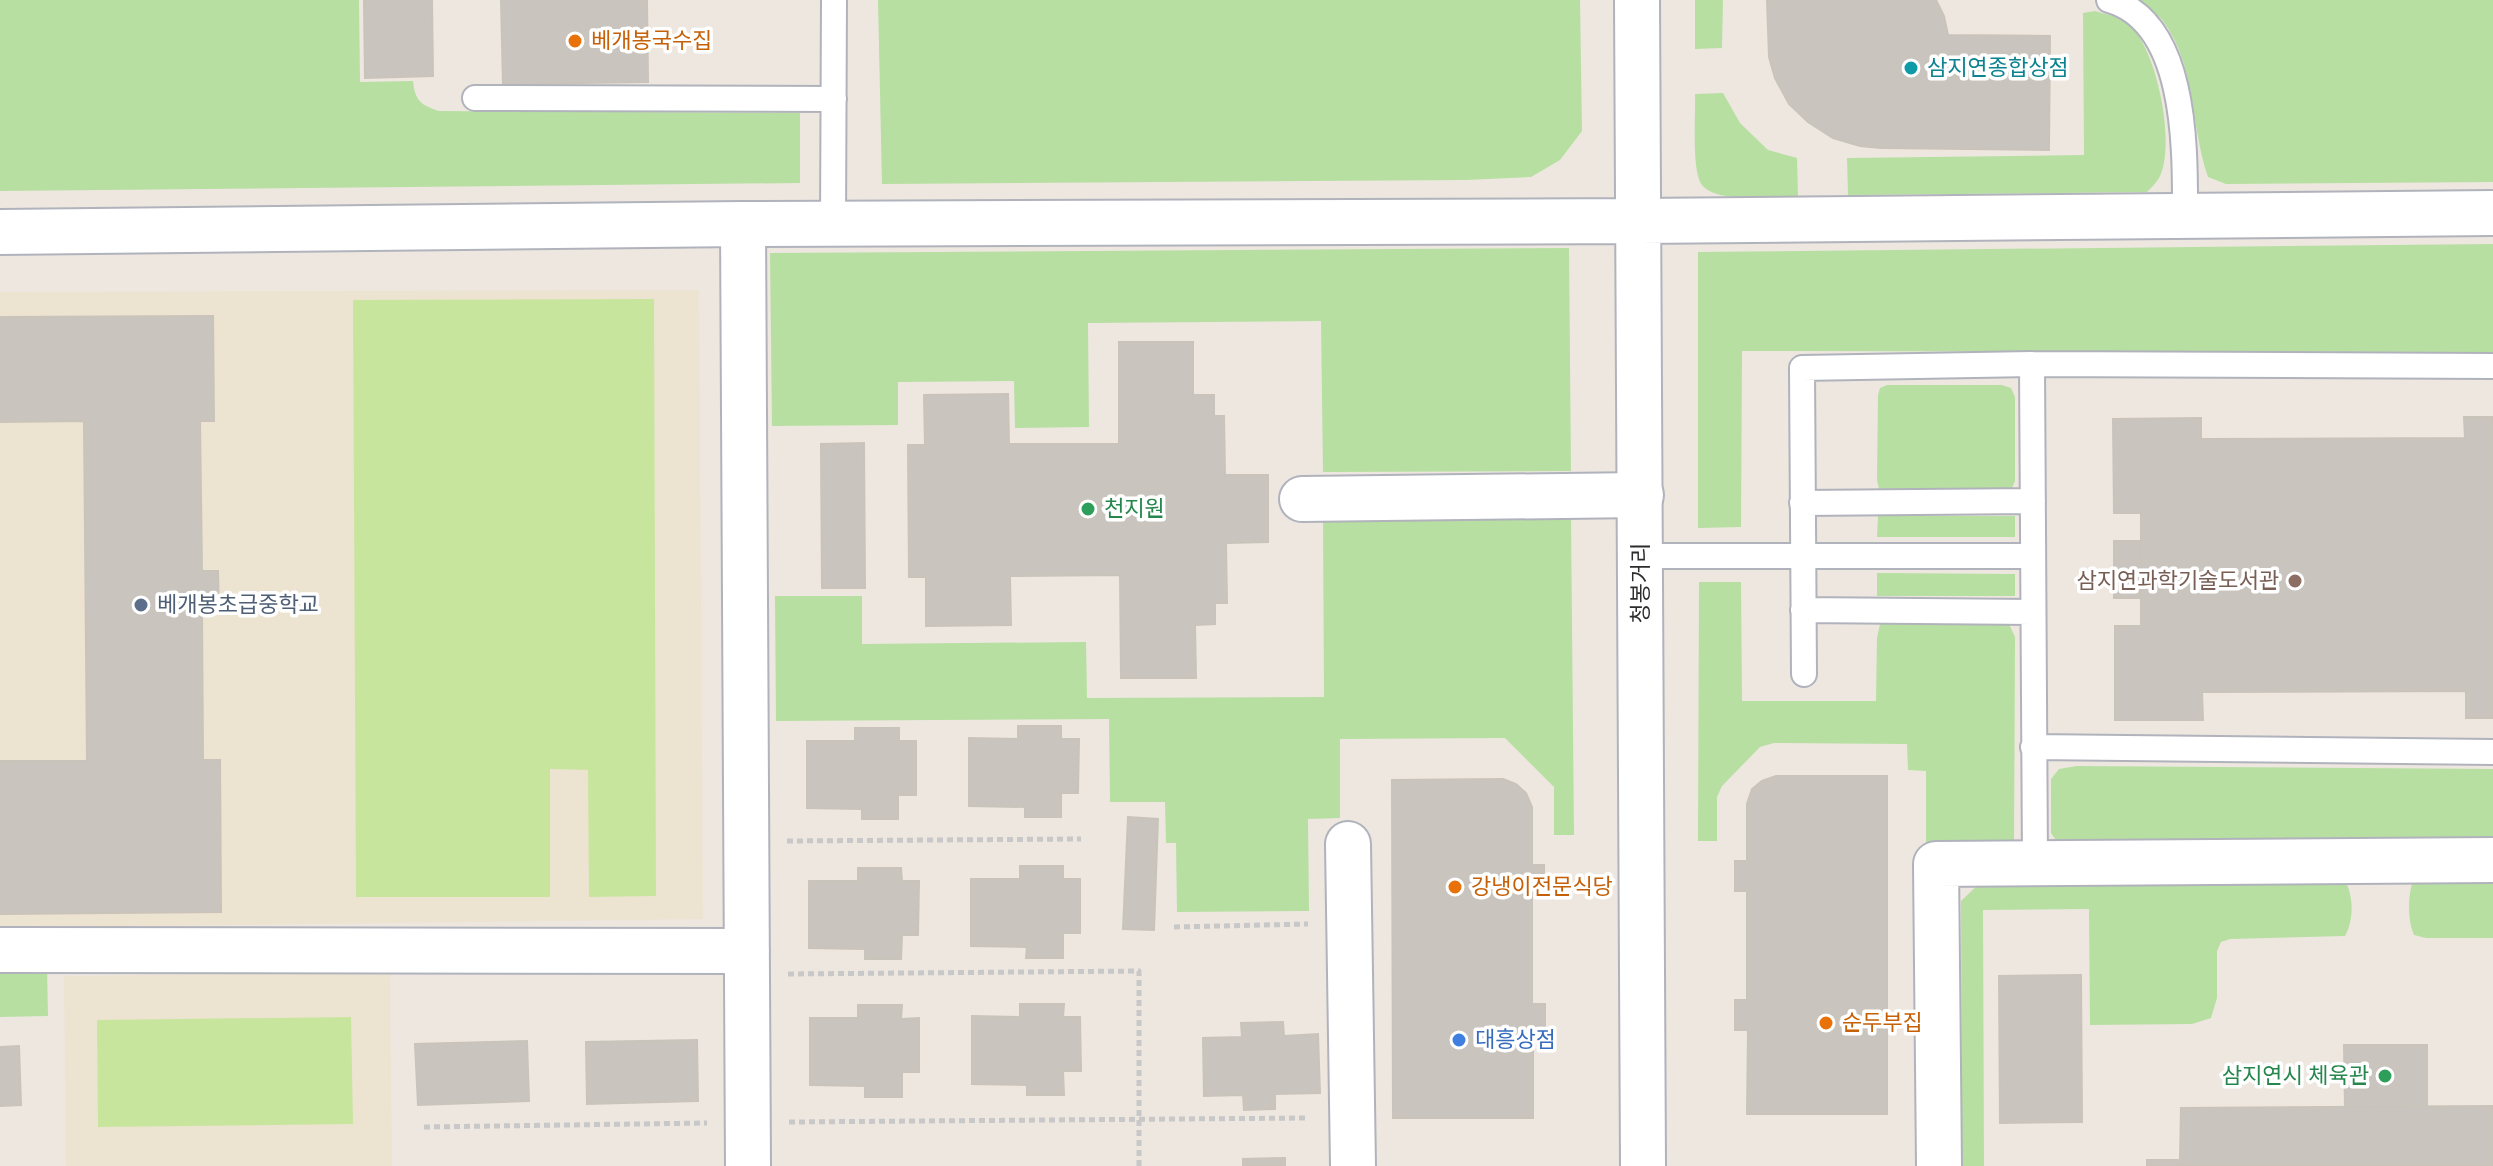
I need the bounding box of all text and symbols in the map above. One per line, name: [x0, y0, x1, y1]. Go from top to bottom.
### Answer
place label: 베개봉국수집: [591, 26, 712, 56]
marker: 베개봉국수집: [566, 32, 584, 50]
place label: 삼지연종합상점: [1927, 53, 2069, 83]
marker: 삼지연종합상점: [1902, 59, 1920, 77]
place label: 천지원: [1104, 494, 1165, 524]
marker: 천지원: [1079, 500, 1097, 518]
street label: 청봉거리: [1626, 543, 1656, 623]
place label: 삼지연과학기술도서관: [2077, 566, 2279, 596]
marker: 삼지연과학기술도서관: [2286, 572, 2304, 590]
place label: 베개봉초급중학교: [157, 590, 319, 620]
marker: 베개봉초급중학교: [132, 596, 150, 614]
place label: 강냉이전문식당: [1471, 872, 1613, 902]
marker: 강냉이전문식당: [1446, 878, 1464, 896]
place label: 순두부집: [1842, 1008, 1923, 1038]
marker: 순두부집: [1817, 1014, 1835, 1032]
place label: 대흥상점: [1475, 1025, 1556, 1055]
marker: 대흥상점: [1450, 1031, 1468, 1049]
place label: 삼지연시 체육관: [2222, 1061, 2369, 1091]
marker: 삼지연시 체육관: [2376, 1067, 2394, 1085]

